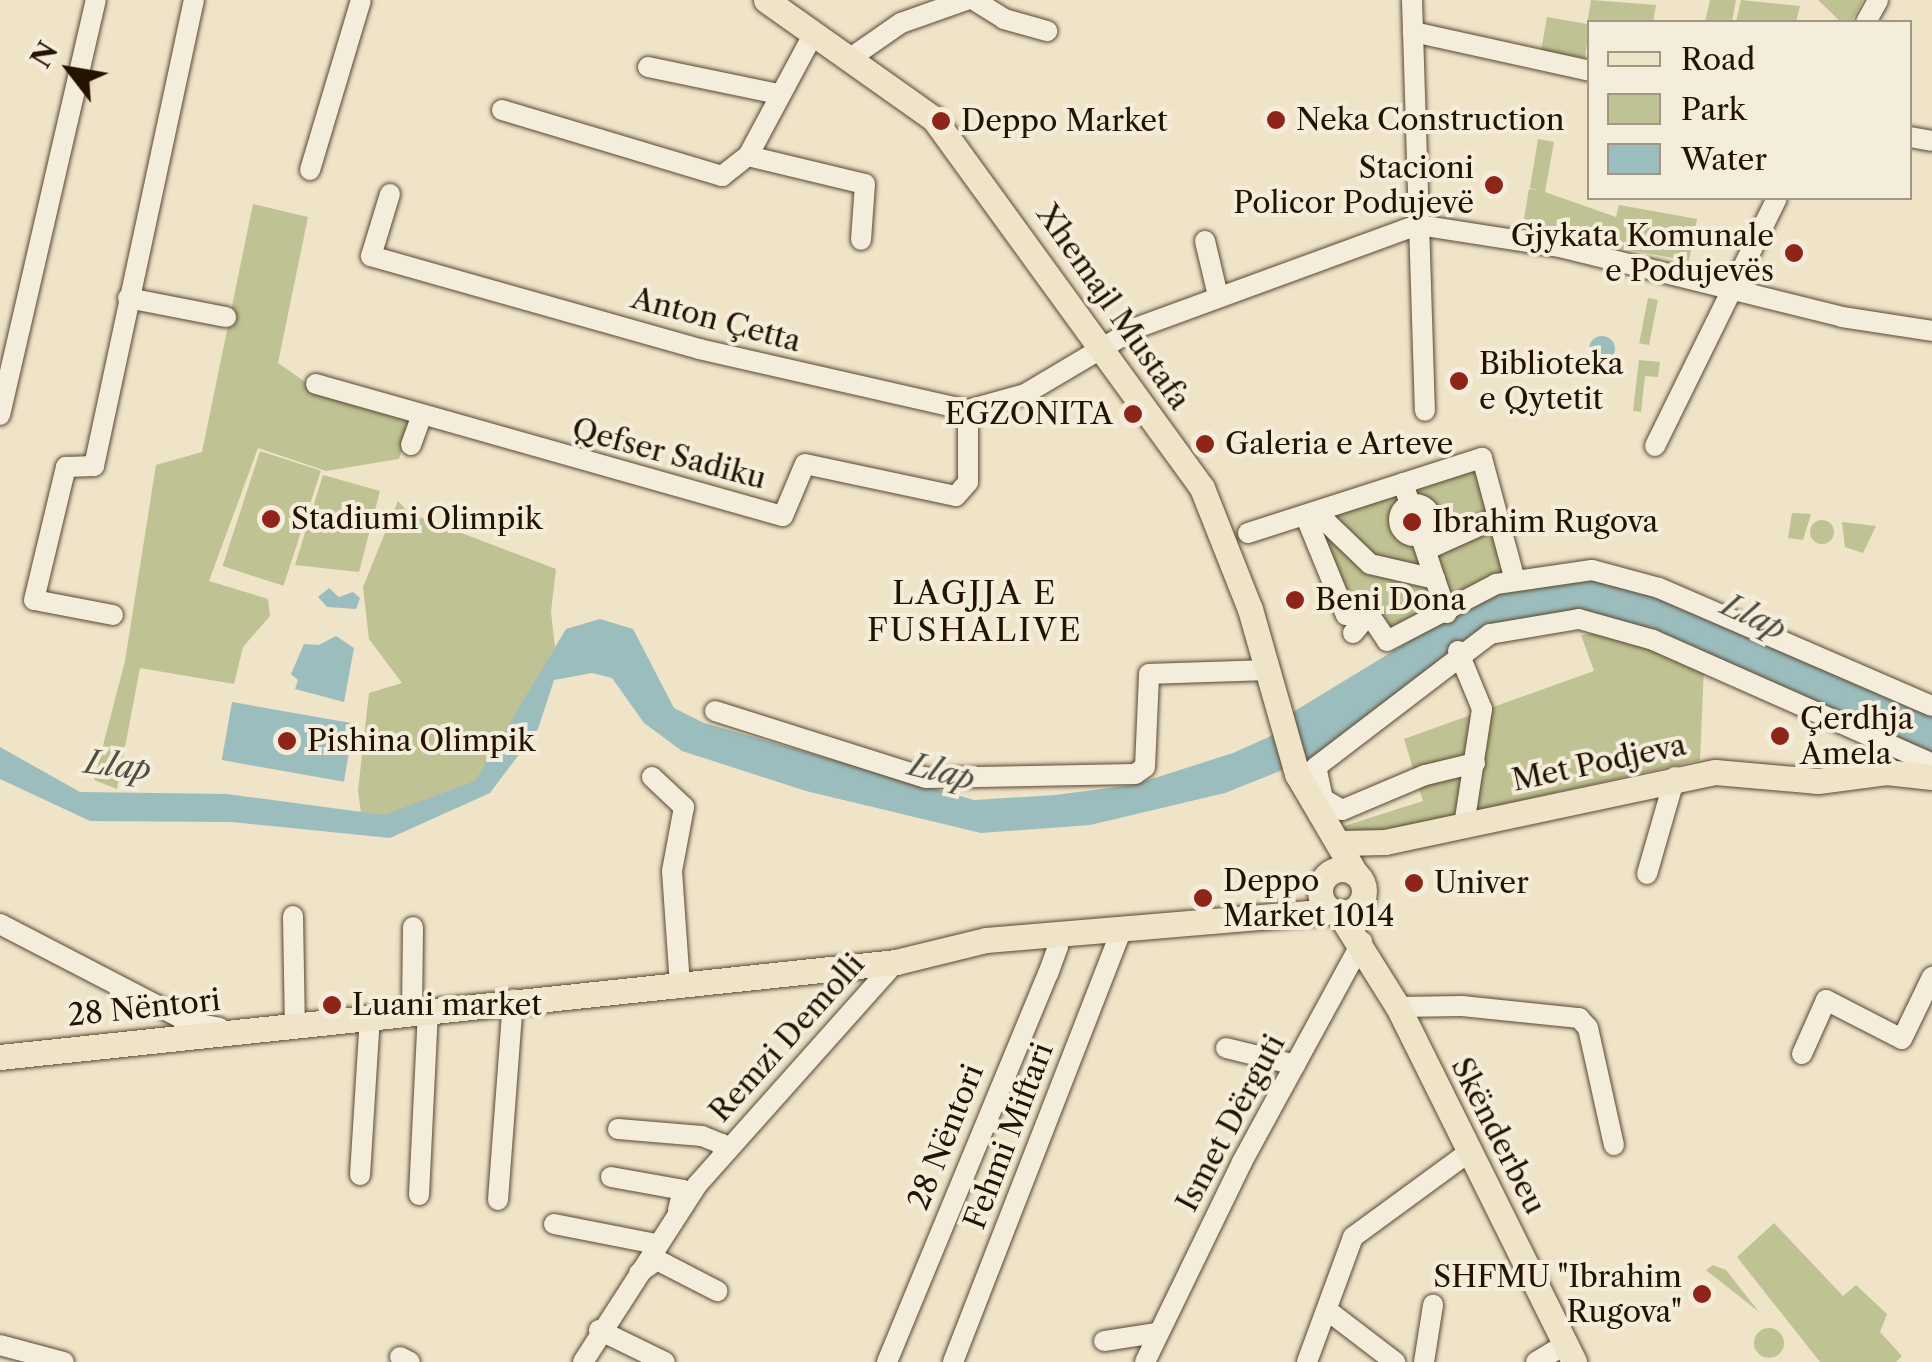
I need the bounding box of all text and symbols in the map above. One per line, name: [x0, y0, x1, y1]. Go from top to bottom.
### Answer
north arrow: [20, 20, 120, 120]
legend: [1587, 20, 1912, 200]
text: N: [23, 35, 65, 74]
text: Road: [1681, 41, 1755, 78]
text: Park: [1681, 91, 1746, 128]
place label: Neka Construction: [1296, 102, 1565, 138]
place label: Deppo Market: [961, 103, 1168, 139]
marker: Neka Construction: [1265, 109, 1287, 131]
marker: Deppo Market: [930, 110, 952, 132]
text: Water: [1681, 141, 1767, 178]
place label: Stacioni Policor Podujevë: [1233, 150, 1474, 220]
marker: Stacioni Policor Podujevë: [1483, 174, 1505, 196]
street label: Xhemajl Mustafa: [1029, 197, 1197, 417]
place label: Gjykata Komunale e Podujevës: [1510, 218, 1774, 288]
marker: Gjykata Komunale e Podujevës: [1783, 242, 1805, 264]
street label: Anton Çetta: [627, 280, 805, 360]
place label: Biblioteka e Qytetit: [1479, 346, 1623, 416]
marker: Biblioteka e Qytetit: [1448, 370, 1470, 392]
place label: EGZONITA: [945, 396, 1113, 432]
marker: EGZONITA: [1122, 403, 1144, 425]
street label: Qefser Sadiku: [568, 411, 770, 497]
place label: Galeria e Arteve: [1225, 426, 1455, 462]
marker: Galeria e Arteve: [1194, 433, 1216, 455]
place label: Stadiumi Olimpik: [291, 501, 542, 537]
place label: Ibrahim Rugova: [1432, 504, 1658, 540]
marker: Stadiumi Olimpik: [260, 508, 282, 530]
marker: Ibrahim Rugova: [1401, 511, 1423, 533]
district label: LAGJJA E FUSHALIVE: [867, 575, 1083, 650]
place label: Beni Dona: [1315, 582, 1466, 618]
water label: Llap: [1716, 585, 1792, 649]
marker: Beni Dona: [1284, 589, 1306, 611]
place label: Çerdhja Amela: [1800, 701, 1914, 772]
place label: Pishina Olimpik: [307, 723, 535, 759]
marker: Çerdhja Amela: [1769, 725, 1791, 747]
street label: Met Podjeva: [1509, 727, 1689, 799]
marker: Pishina Olimpik: [276, 730, 298, 752]
water label: Llap: [82, 743, 154, 789]
water label: Llap: [905, 745, 979, 799]
place label: Deppo Market 1014: [1223, 863, 1395, 934]
place label: Univer: [1434, 865, 1529, 901]
marker: Univer: [1403, 872, 1425, 894]
marker: Deppo Market 1014: [1192, 887, 1214, 909]
street label: Remzi Demolli: [702, 947, 872, 1129]
street label: 28 Nëntori: [66, 982, 222, 1034]
place label: Luani market: [352, 987, 542, 1023]
marker: Luani market: [321, 994, 343, 1016]
street label: Ismet Dërguti: [1169, 1028, 1293, 1218]
street label: Fehmi Miftari: [957, 1038, 1061, 1234]
street label: Skënderbeu: [1443, 1052, 1553, 1220]
street label: 28 Nëntori: [901, 1059, 991, 1215]
place label: SHFMU "Ibrahim Rugova": [1433, 1259, 1682, 1330]
marker: SHFMU "Ibrahim Rugova": [1691, 1283, 1713, 1305]

